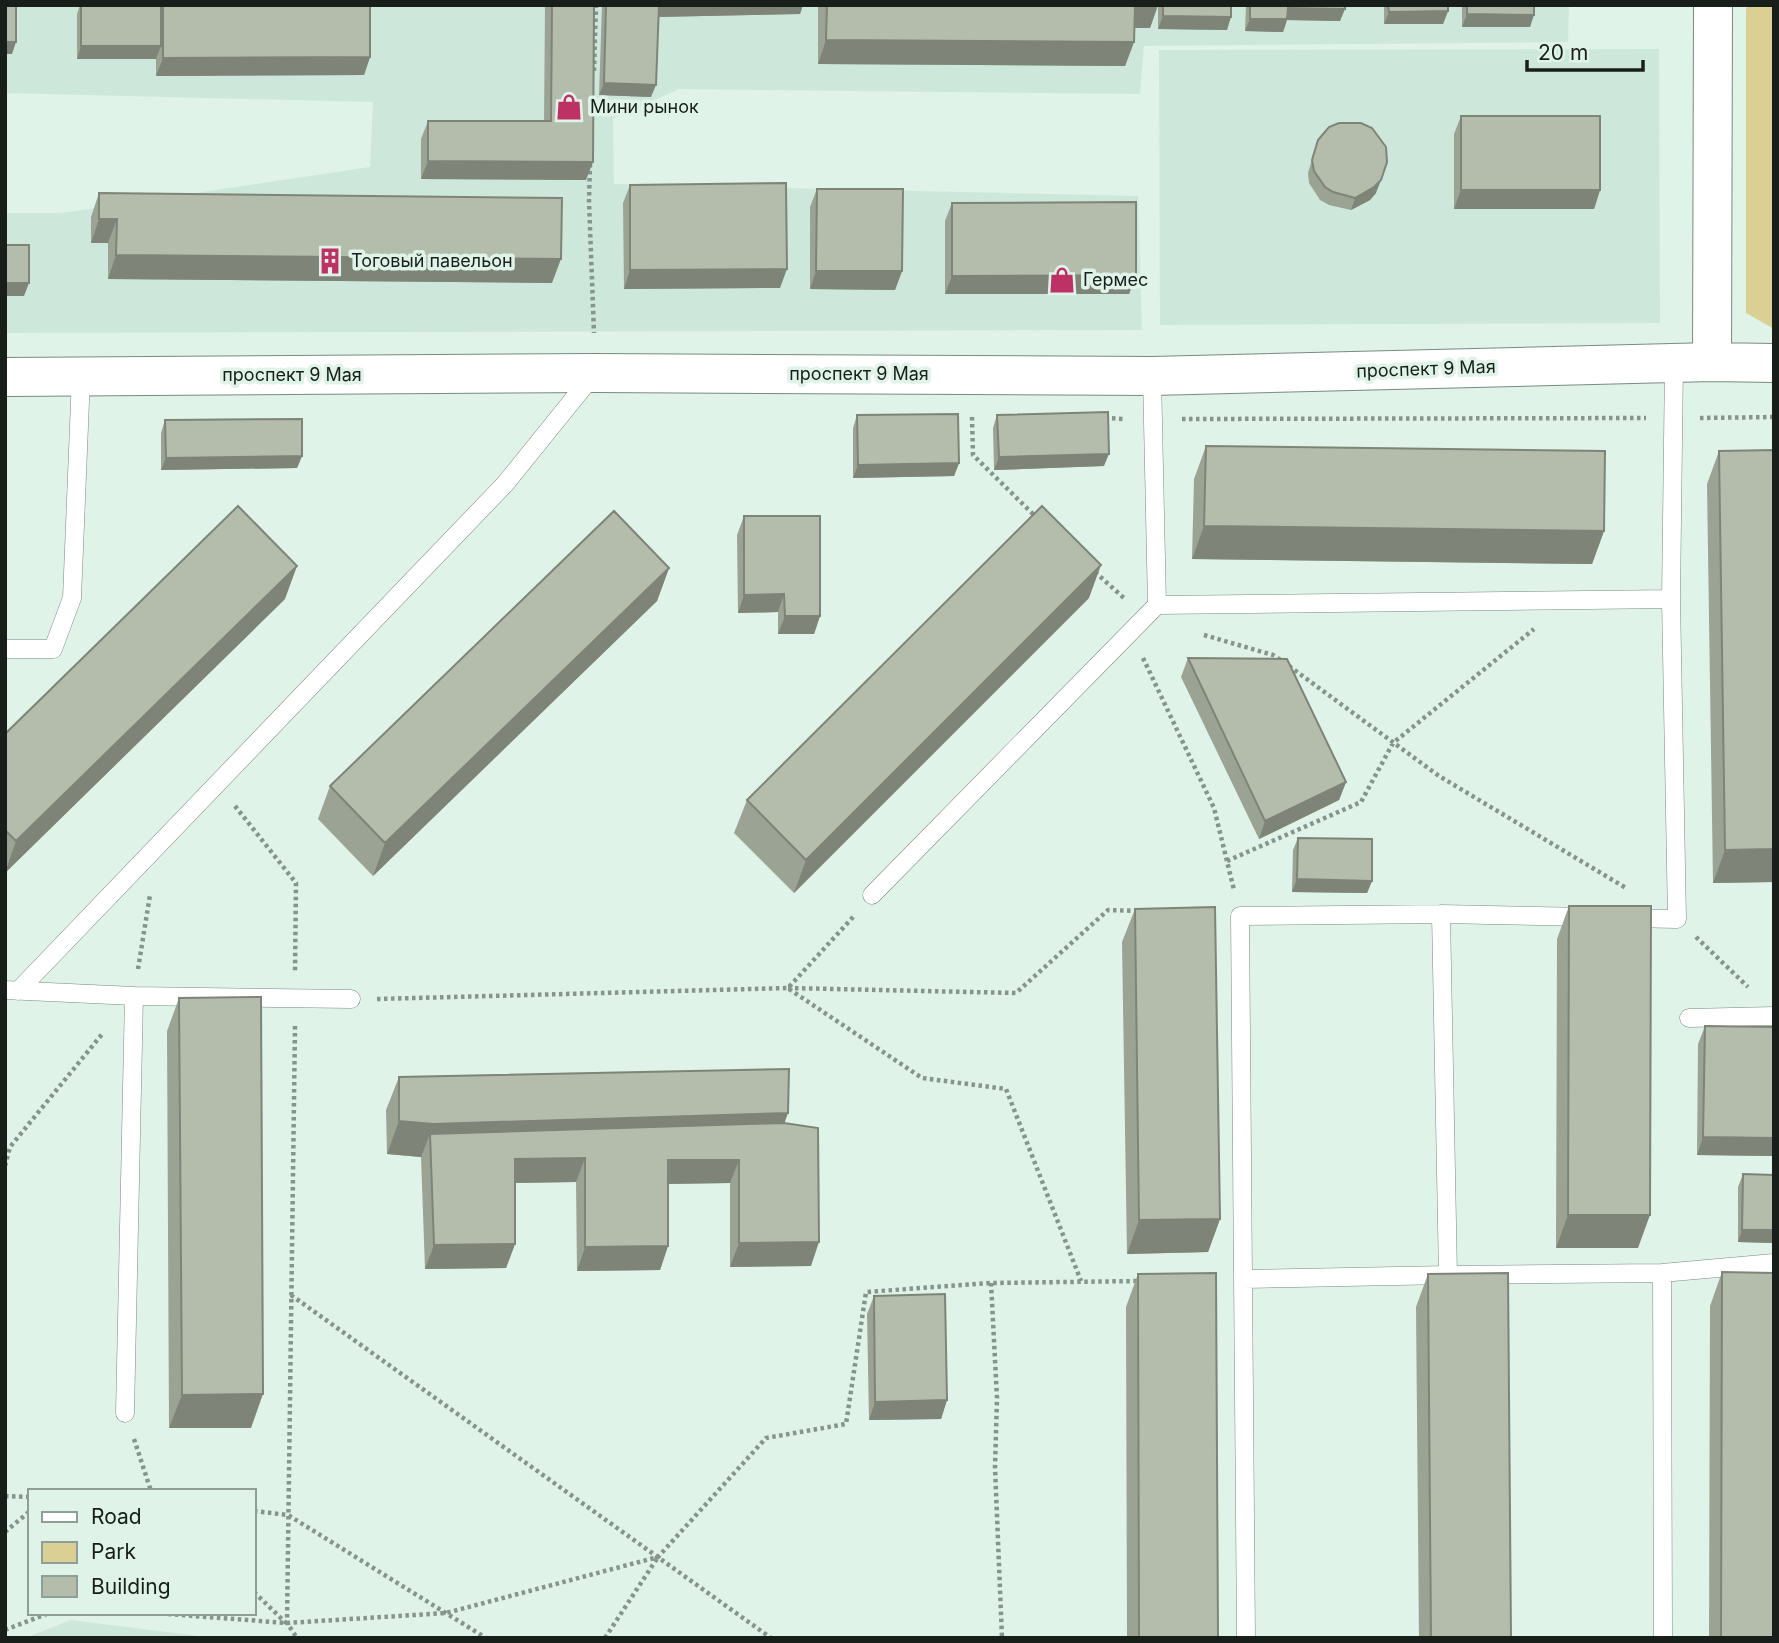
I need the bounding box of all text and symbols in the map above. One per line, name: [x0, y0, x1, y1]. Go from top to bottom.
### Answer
scale bar: [1527, 28, 1642, 72]
text: 20 m: [1538, 40, 1588, 65]
shop icon: Мини рынок: [554, 92, 584, 122]
place label: Мини рынок: [590, 96, 699, 117]
building icon: Тоговый павельон: [315, 246, 345, 276]
place label: Тоговый павельон: [351, 250, 513, 271]
shop icon: Гермес: [1047, 265, 1077, 295]
place label: Гермес: [1083, 269, 1148, 290]
street label: проспект 9 Мая: [1356, 356, 1496, 381]
street label: проспект 9 Мая: [789, 363, 929, 384]
street label: проспект 9 Мая: [222, 364, 362, 385]
legend: [28, 1489, 256, 1615]
text: Road: [91, 1504, 142, 1529]
text: Park: [91, 1539, 136, 1564]
text: Building: [91, 1574, 171, 1599]

